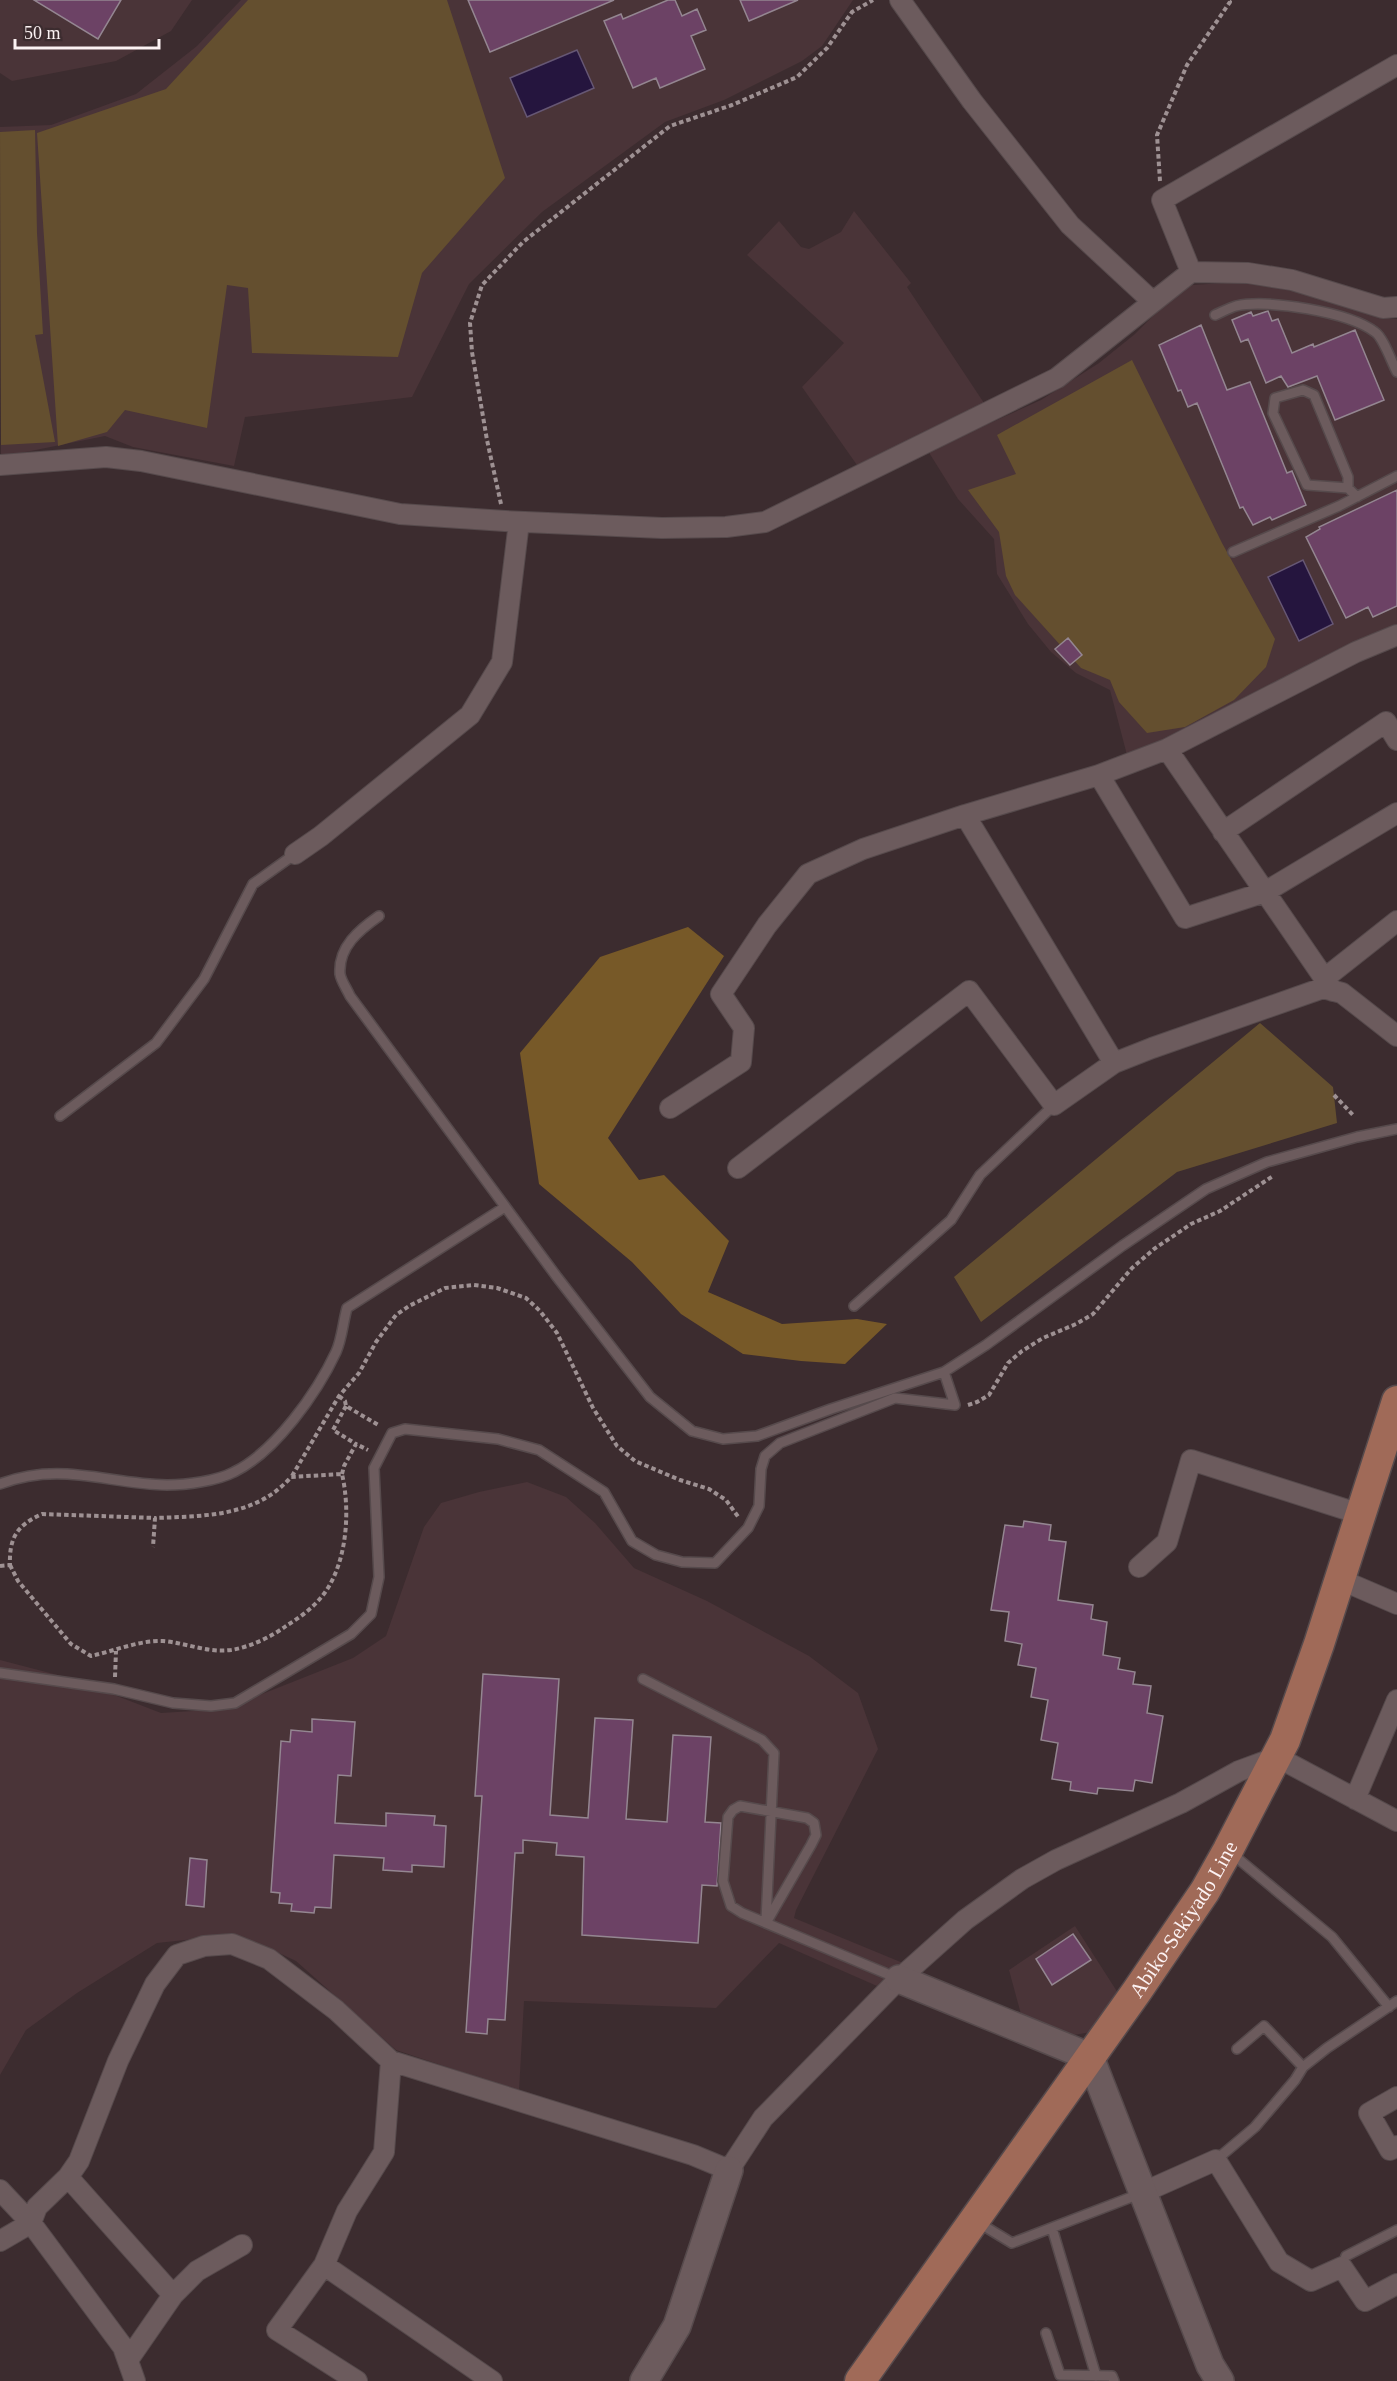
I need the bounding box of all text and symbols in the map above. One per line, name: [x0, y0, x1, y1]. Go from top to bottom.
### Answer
scale bar: [15, 12, 159, 50]
text: 50 m: [24, 23, 61, 43]
street label: Abiko-Sekiyado Line: [1124, 1837, 1243, 2002]

